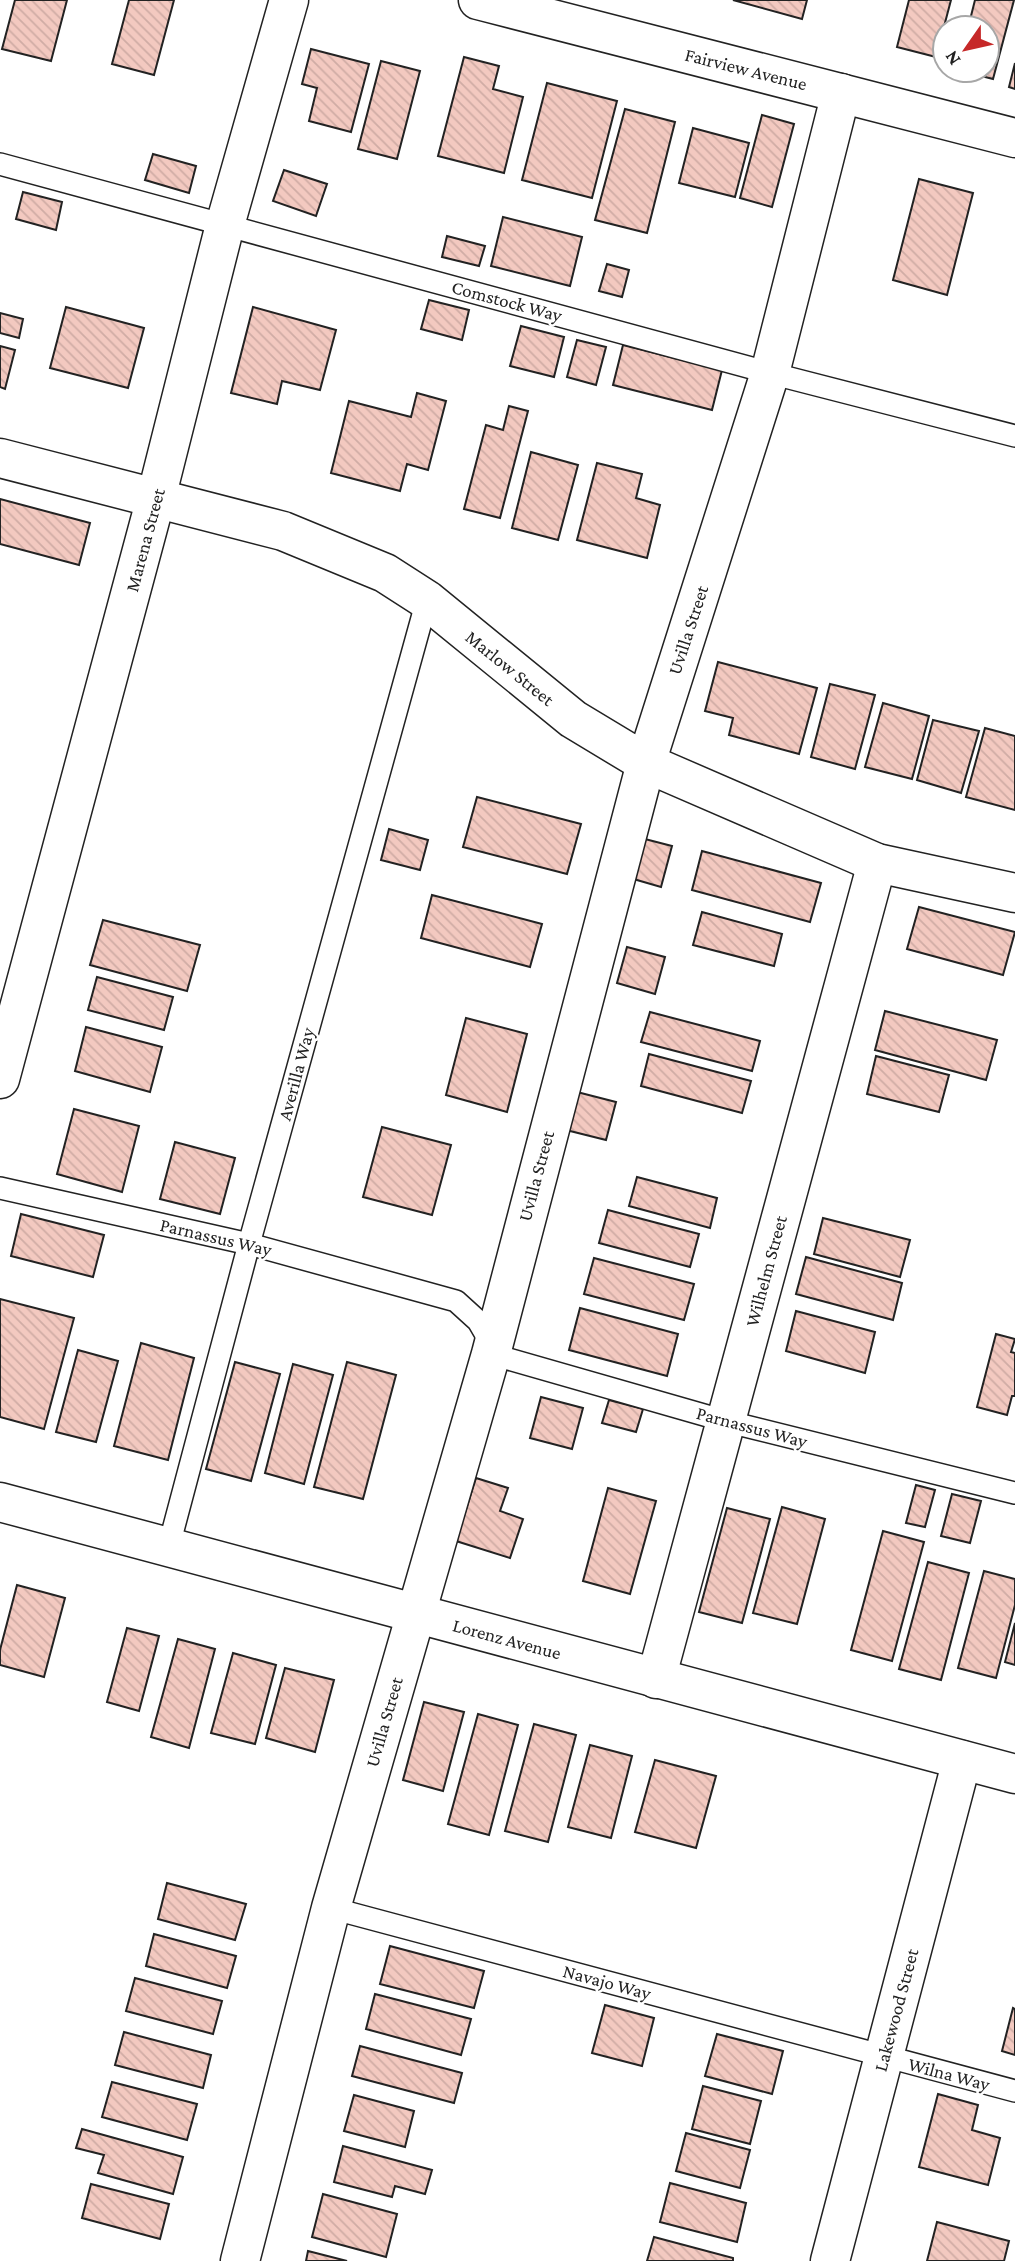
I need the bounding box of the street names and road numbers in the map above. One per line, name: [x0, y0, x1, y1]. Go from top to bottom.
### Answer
street label: Fairview Avenue: [683, 44, 809, 94]
street label: Comstock Way: [450, 276, 565, 326]
street label: Marena Street: [121, 485, 169, 594]
street label: Uvilla Street: [664, 582, 713, 677]
street label: Marlow Street: [462, 626, 559, 710]
street label: Averilla Way: [274, 1025, 319, 1123]
street label: Uvilla Street: [514, 1128, 558, 1223]
street label: Wilhelm Street: [741, 1213, 791, 1329]
street label: Parnassus Way: [158, 1214, 274, 1260]
street label: Parnassus Way: [694, 1402, 810, 1452]
street label: Lorenz Avenue: [450, 1614, 564, 1664]
street label: Uvilla Street: [361, 1674, 407, 1769]
street label: Lakewood Street: [870, 1946, 923, 2074]
street label: Navajo Way: [560, 1960, 653, 2005]
street label: Wilna Way: [906, 2053, 992, 2095]

